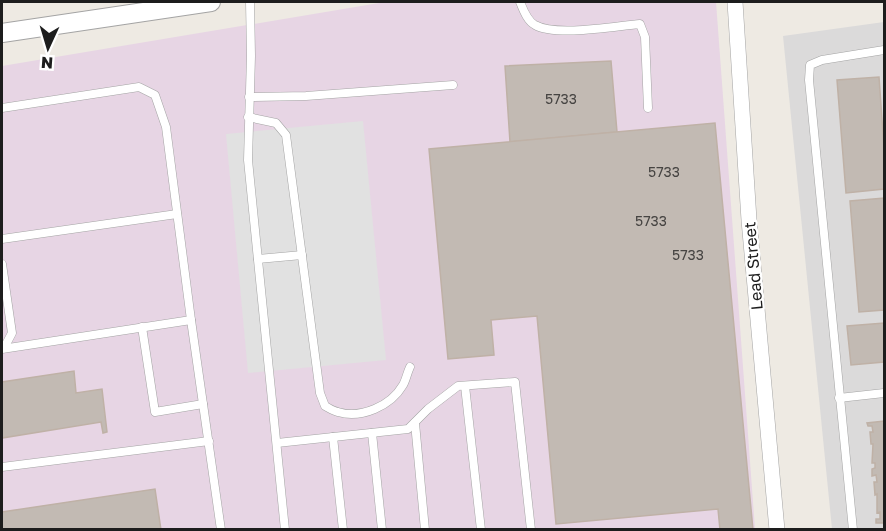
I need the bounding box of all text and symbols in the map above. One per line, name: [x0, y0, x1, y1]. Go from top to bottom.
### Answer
north arrow: [18, 18, 78, 78]
text: N: [40, 53, 54, 73]
house number: 5733: [545, 90, 577, 107]
house number: 5733: [648, 163, 680, 180]
house number: 5733: [635, 212, 667, 229]
street label: Lead Street: [739, 221, 767, 311]
house number: 5733: [672, 246, 704, 263]

